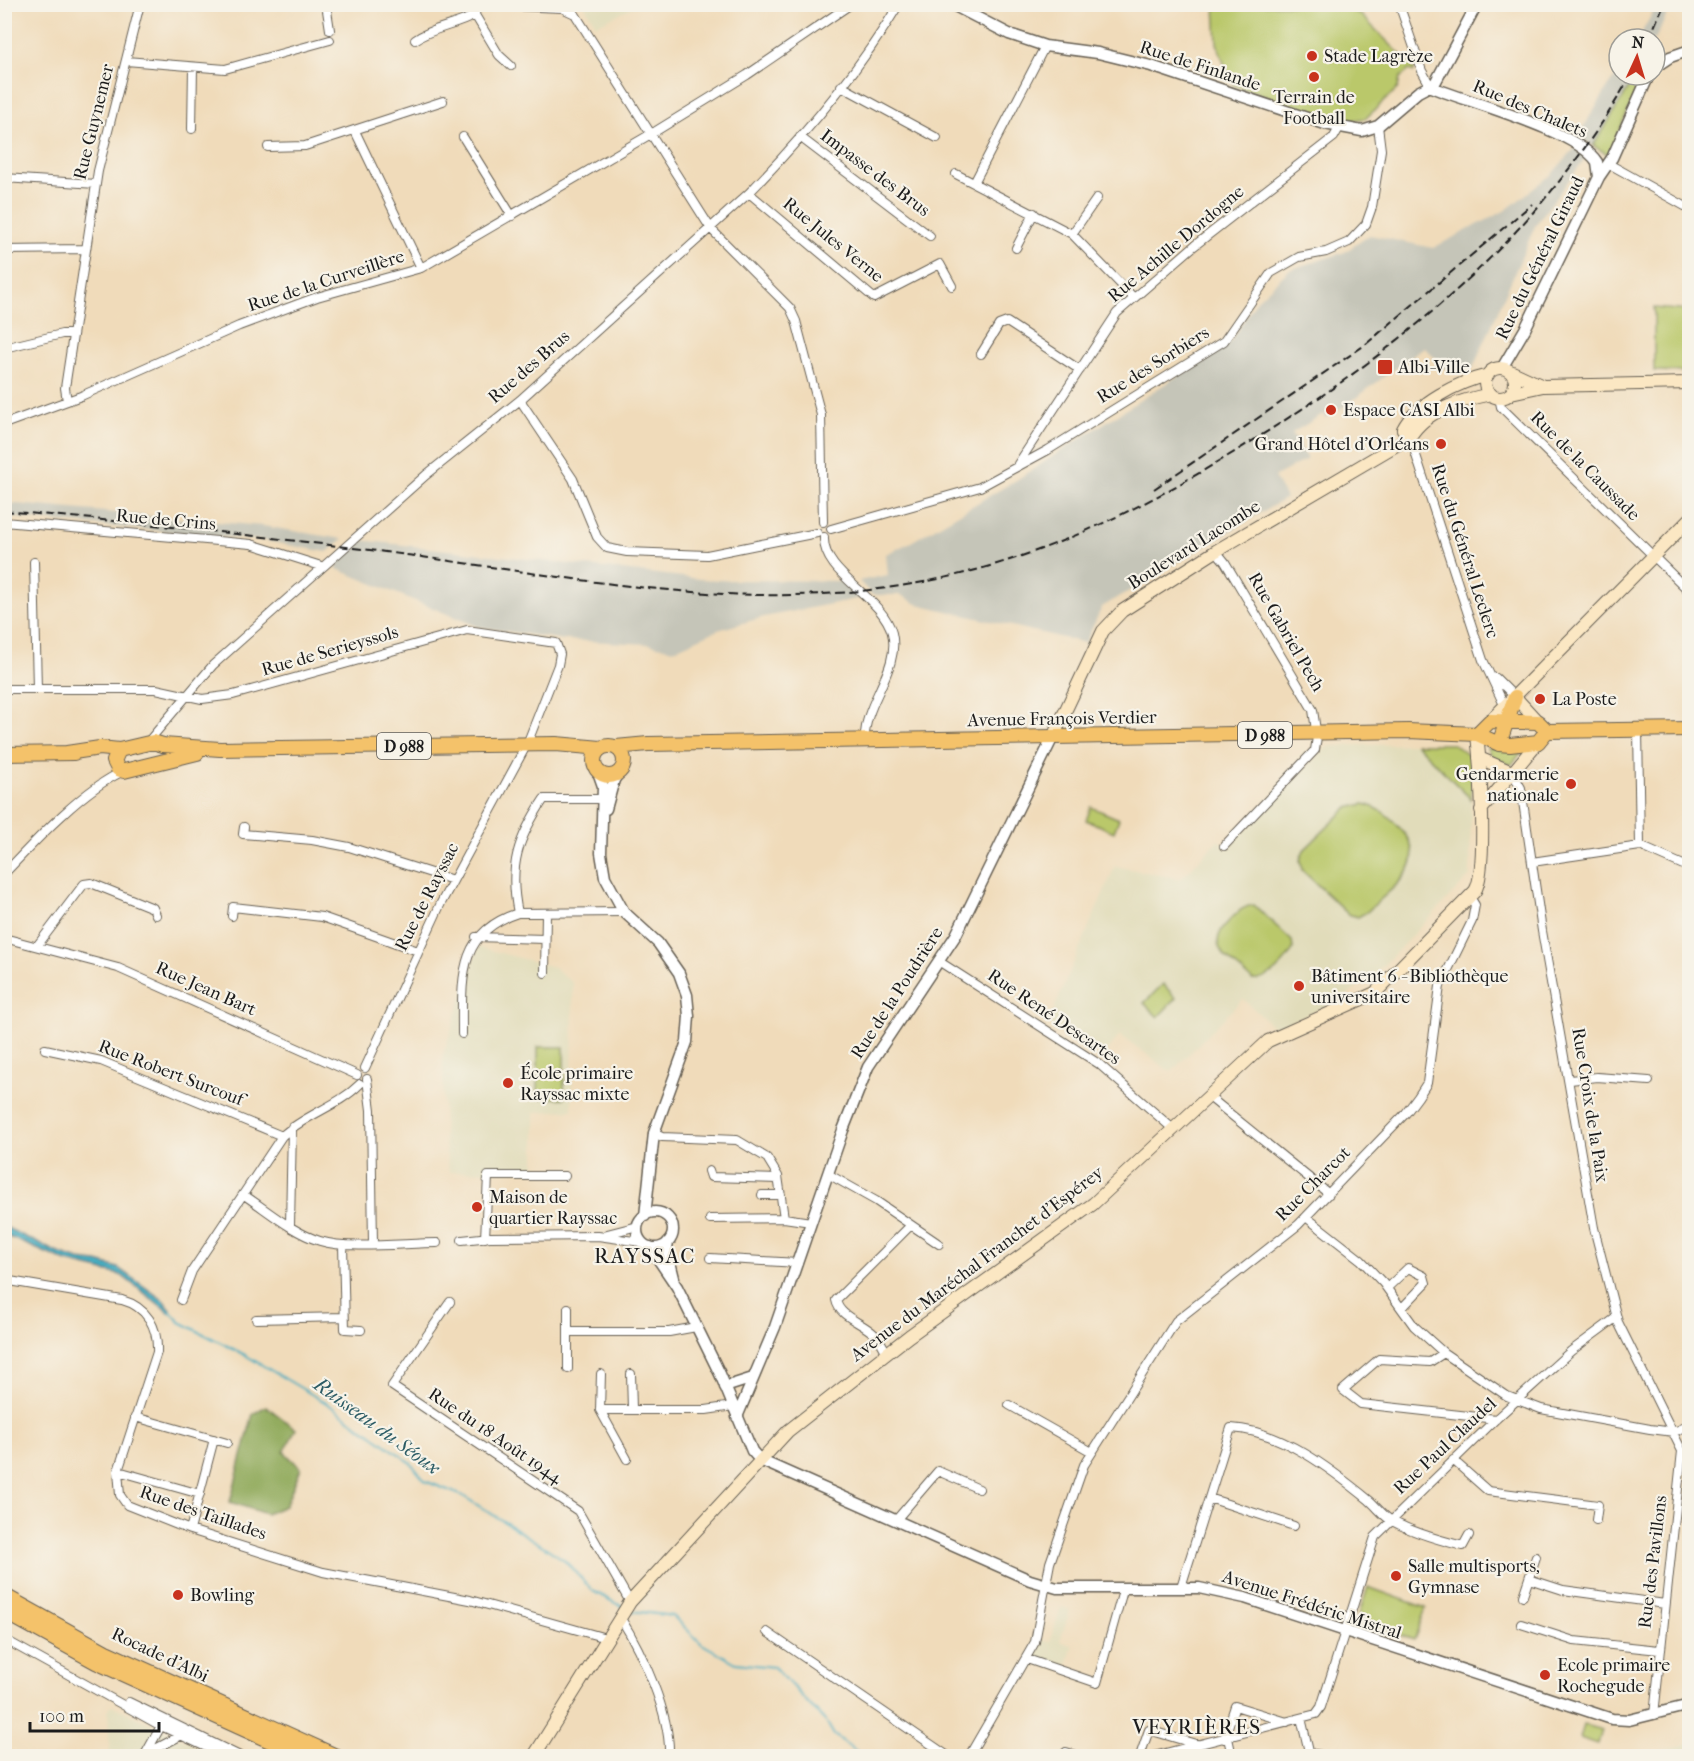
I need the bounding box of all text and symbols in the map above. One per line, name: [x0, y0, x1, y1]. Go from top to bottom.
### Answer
north arrow: [1607, 27, 1667, 87]
text: N: [1631, 33, 1646, 52]
street label: Rue de Finlande: [1137, 37, 1263, 95]
place label: Stade Lagrèze: [1324, 46, 1433, 67]
marker: Stade Lagrèze: [1305, 49, 1319, 63]
street label: Rue Guynemer: [69, 62, 119, 182]
marker: Terrain de Football: [1307, 70, 1321, 84]
street label: Rue des Chalets: [1470, 75, 1591, 143]
place label: Terrain de Football: [1273, 87, 1355, 129]
street label: Impasse des Brus: [816, 125, 934, 221]
street label: Rue du Général Giraud: [1491, 173, 1589, 343]
street label: Rue Achille Dordogne: [1104, 181, 1248, 307]
street label: Rue Jules Verne: [779, 193, 887, 287]
street label: Rue de la Curveillère: [245, 246, 407, 316]
street label: Rue des Sorbiers: [1093, 322, 1213, 408]
street label: Rue des Brus: [484, 326, 574, 408]
place label: Albi-Ville: [1397, 357, 1470, 378]
marker: Albi-Ville: [1376, 358, 1394, 376]
place label: Espace CASI Albi: [1343, 400, 1475, 421]
marker: Espace CASI Albi: [1324, 403, 1338, 417]
street label: Rue de la Caussade: [1526, 407, 1644, 525]
place label: Grand Hôtel d'Orléans: [1255, 434, 1429, 455]
marker: Grand Hôtel d'Orléans: [1434, 437, 1448, 451]
street label: Rue du Général Leclerc: [1427, 461, 1503, 641]
street label: Boulevard Lacombe: [1124, 496, 1264, 594]
street label: Rue de Crins: [115, 505, 217, 535]
street label: Rue Gabriel Pech: [1243, 569, 1329, 695]
street label: Rue de Serieyssols: [259, 621, 401, 681]
place label: La Poste: [1552, 689, 1617, 710]
marker: La Poste: [1533, 692, 1547, 706]
street label: Avenue François Verdier: [966, 707, 1157, 731]
road number: D 988: [1238, 722, 1292, 748]
road number: D 988: [377, 733, 431, 759]
place label: Gendarmerie nationale: [1456, 764, 1559, 806]
marker: Gendarmerie nationale: [1564, 777, 1578, 791]
street label: Rue de Rayssac: [391, 839, 463, 955]
street label: Rue de la Poudrière: [847, 923, 947, 1063]
street label: Rue Jean Bart: [152, 957, 260, 1021]
street label: Rue René Descartes: [984, 965, 1125, 1069]
place label: Bâtiment 6 - Bibliothèque universitaire: [1310, 966, 1508, 1008]
marker: Bâtiment 6 - Bibliothèque universitaire: [1292, 979, 1306, 993]
street label: Rue Croix de la Paix: [1567, 1026, 1613, 1184]
street label: Rue Robert Surcouf: [95, 1036, 250, 1112]
place label: École primaire Rayssac mixte: [520, 1062, 633, 1105]
marker: École primaire Rayssac mixte: [501, 1076, 515, 1090]
street label: Rue Charcot: [1271, 1142, 1355, 1226]
street label: Avenue du Maréchal Franchet d'Espérey: [846, 1161, 1109, 1367]
place label: Maison de quartier Rayssac: [489, 1187, 617, 1229]
marker: Maison de quartier Rayssac: [470, 1200, 484, 1214]
district label: RAYSSAC: [594, 1244, 696, 1268]
water label: Ruisseau du Séoux: [308, 1371, 445, 1480]
street label: Rue du 18 Août 1944: [424, 1383, 566, 1489]
street label: Rue Paul Claudel: [1389, 1393, 1501, 1499]
street label: Rue des Taillades: [137, 1481, 270, 1545]
street label: Rue des Pavillons: [1634, 1494, 1672, 1630]
place label: Salle multisports, Gymnase: [1408, 1556, 1540, 1598]
street label: Avenue Frédéric Mistral: [1219, 1566, 1404, 1644]
marker: Salle multisports, Gymnase: [1389, 1569, 1403, 1583]
place label: Bowling: [190, 1585, 254, 1606]
marker: Bowling: [171, 1588, 185, 1602]
street label: Rocade d'Albi: [108, 1623, 213, 1687]
place label: Ecole primaire Rochegude: [1557, 1655, 1670, 1697]
marker: Ecole primaire Rochegude: [1538, 1668, 1552, 1682]
scale bar: [30, 1695, 159, 1733]
text: 100 m: [39, 1706, 84, 1727]
district label: VEYRIÈRES: [1131, 1715, 1262, 1739]

